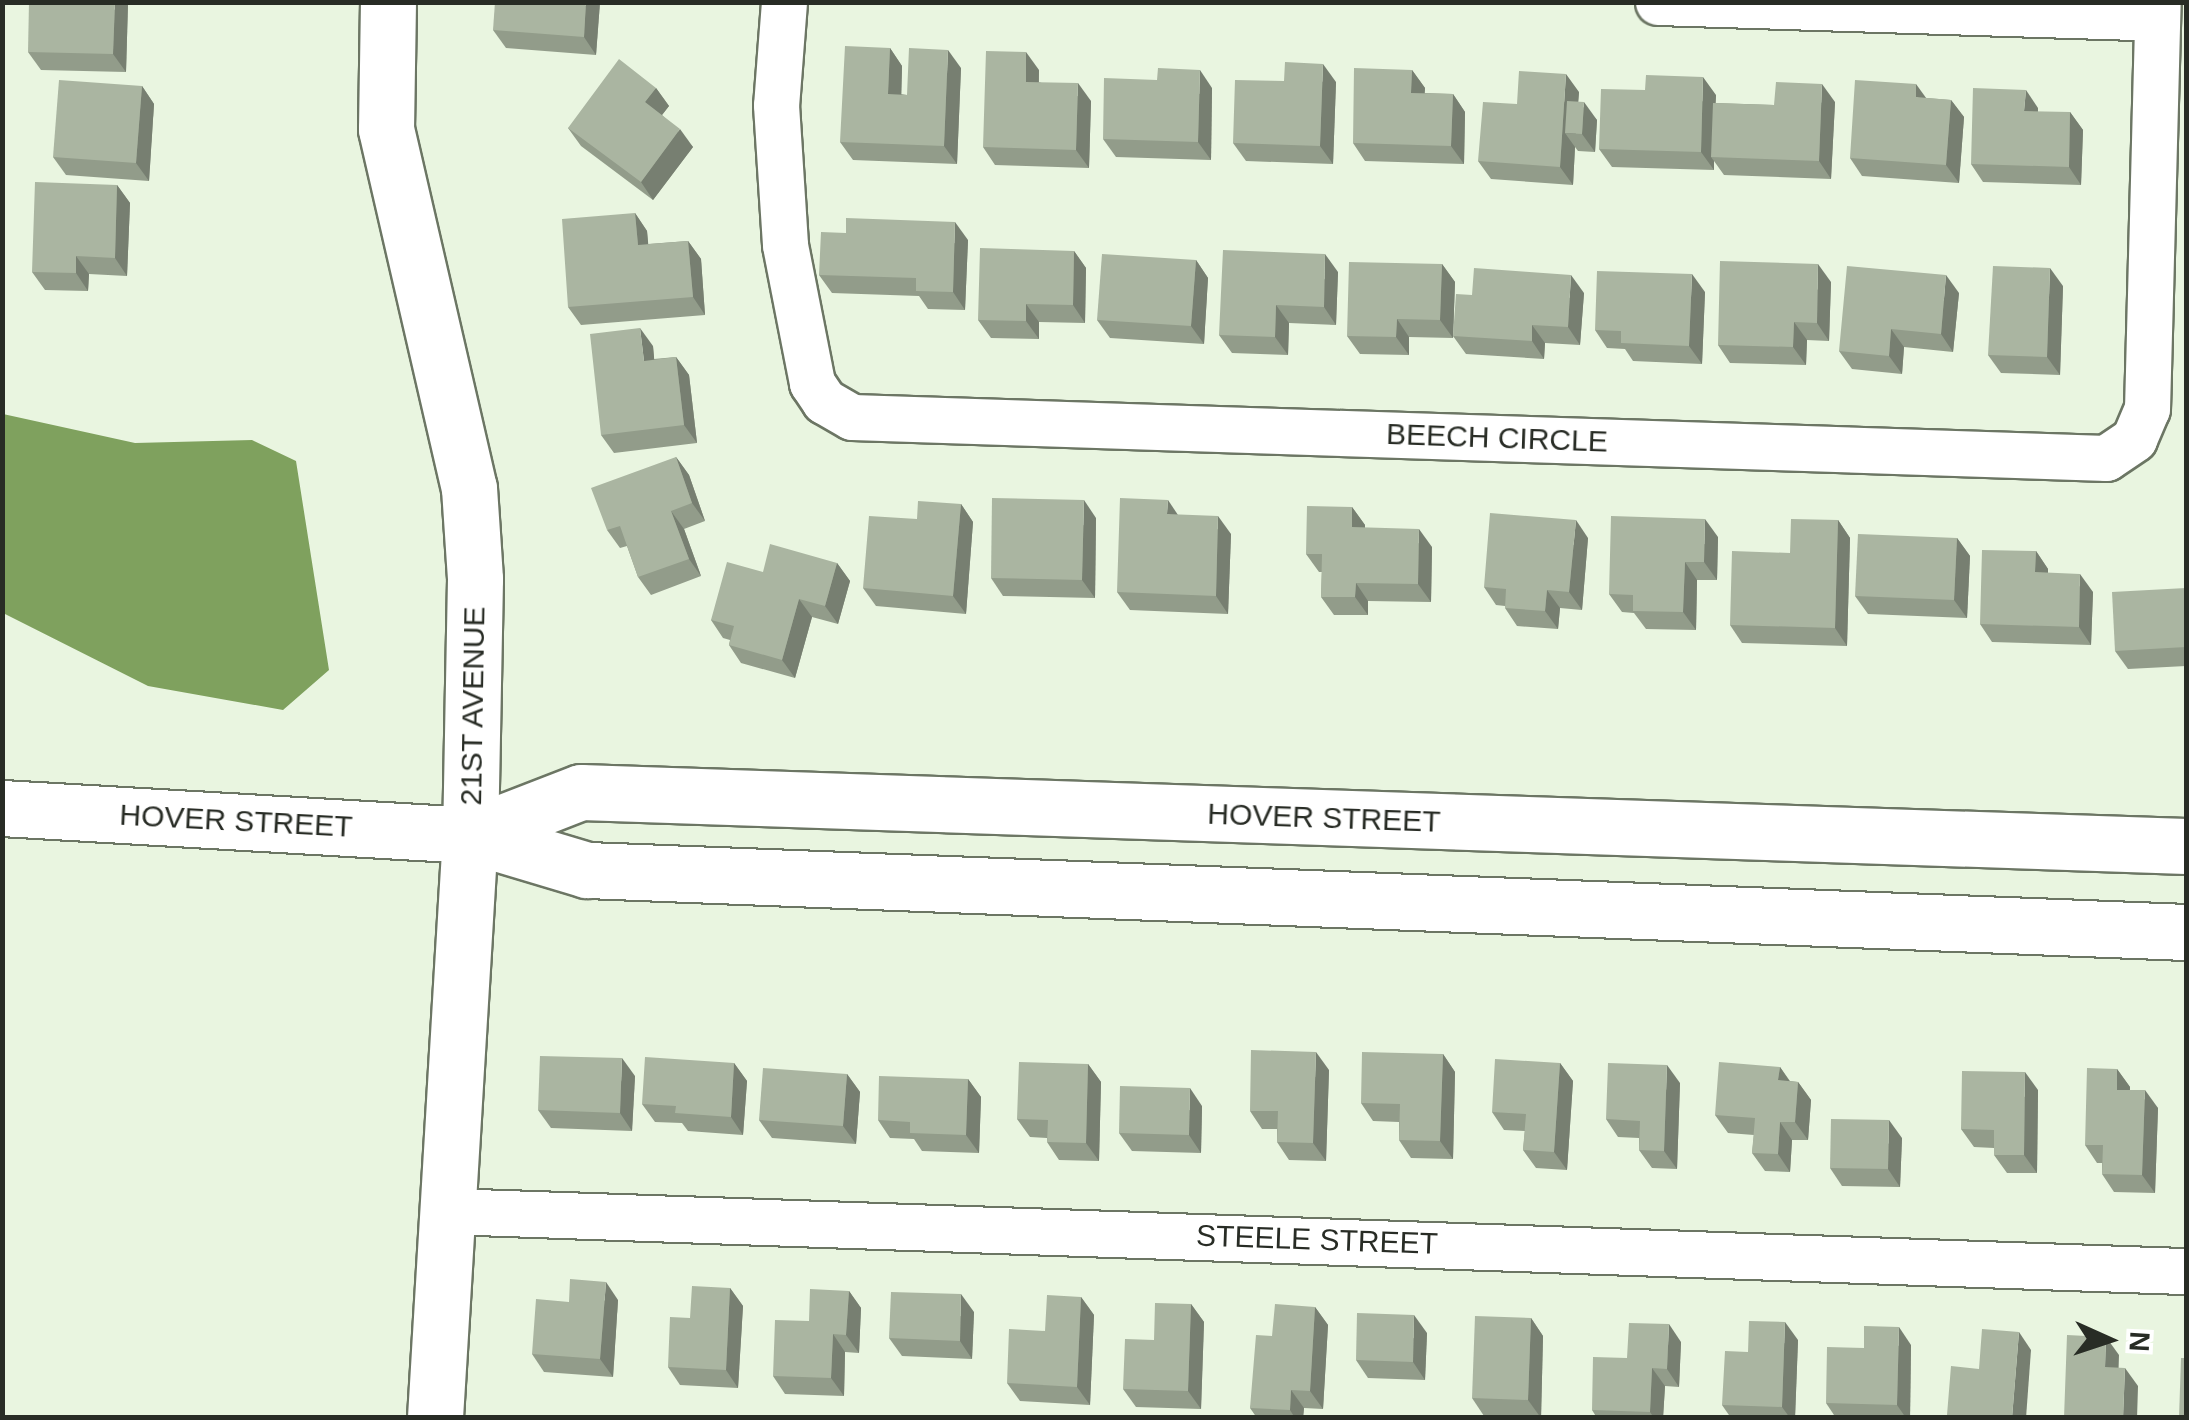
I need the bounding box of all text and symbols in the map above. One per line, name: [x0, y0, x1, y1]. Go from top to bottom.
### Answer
street label: BEECH CIRCLE: [1386, 416, 1608, 460]
street label: 21ST AVENUE: [453, 605, 493, 807]
street label: HOVER STREET: [1207, 796, 1441, 840]
street label: HOVER STREET: [119, 797, 353, 845]
street label: STEELE STREET: [1196, 1218, 1438, 1262]
north arrow: [2059, 1290, 2159, 1390]
text: N: [2123, 1331, 2155, 1353]

